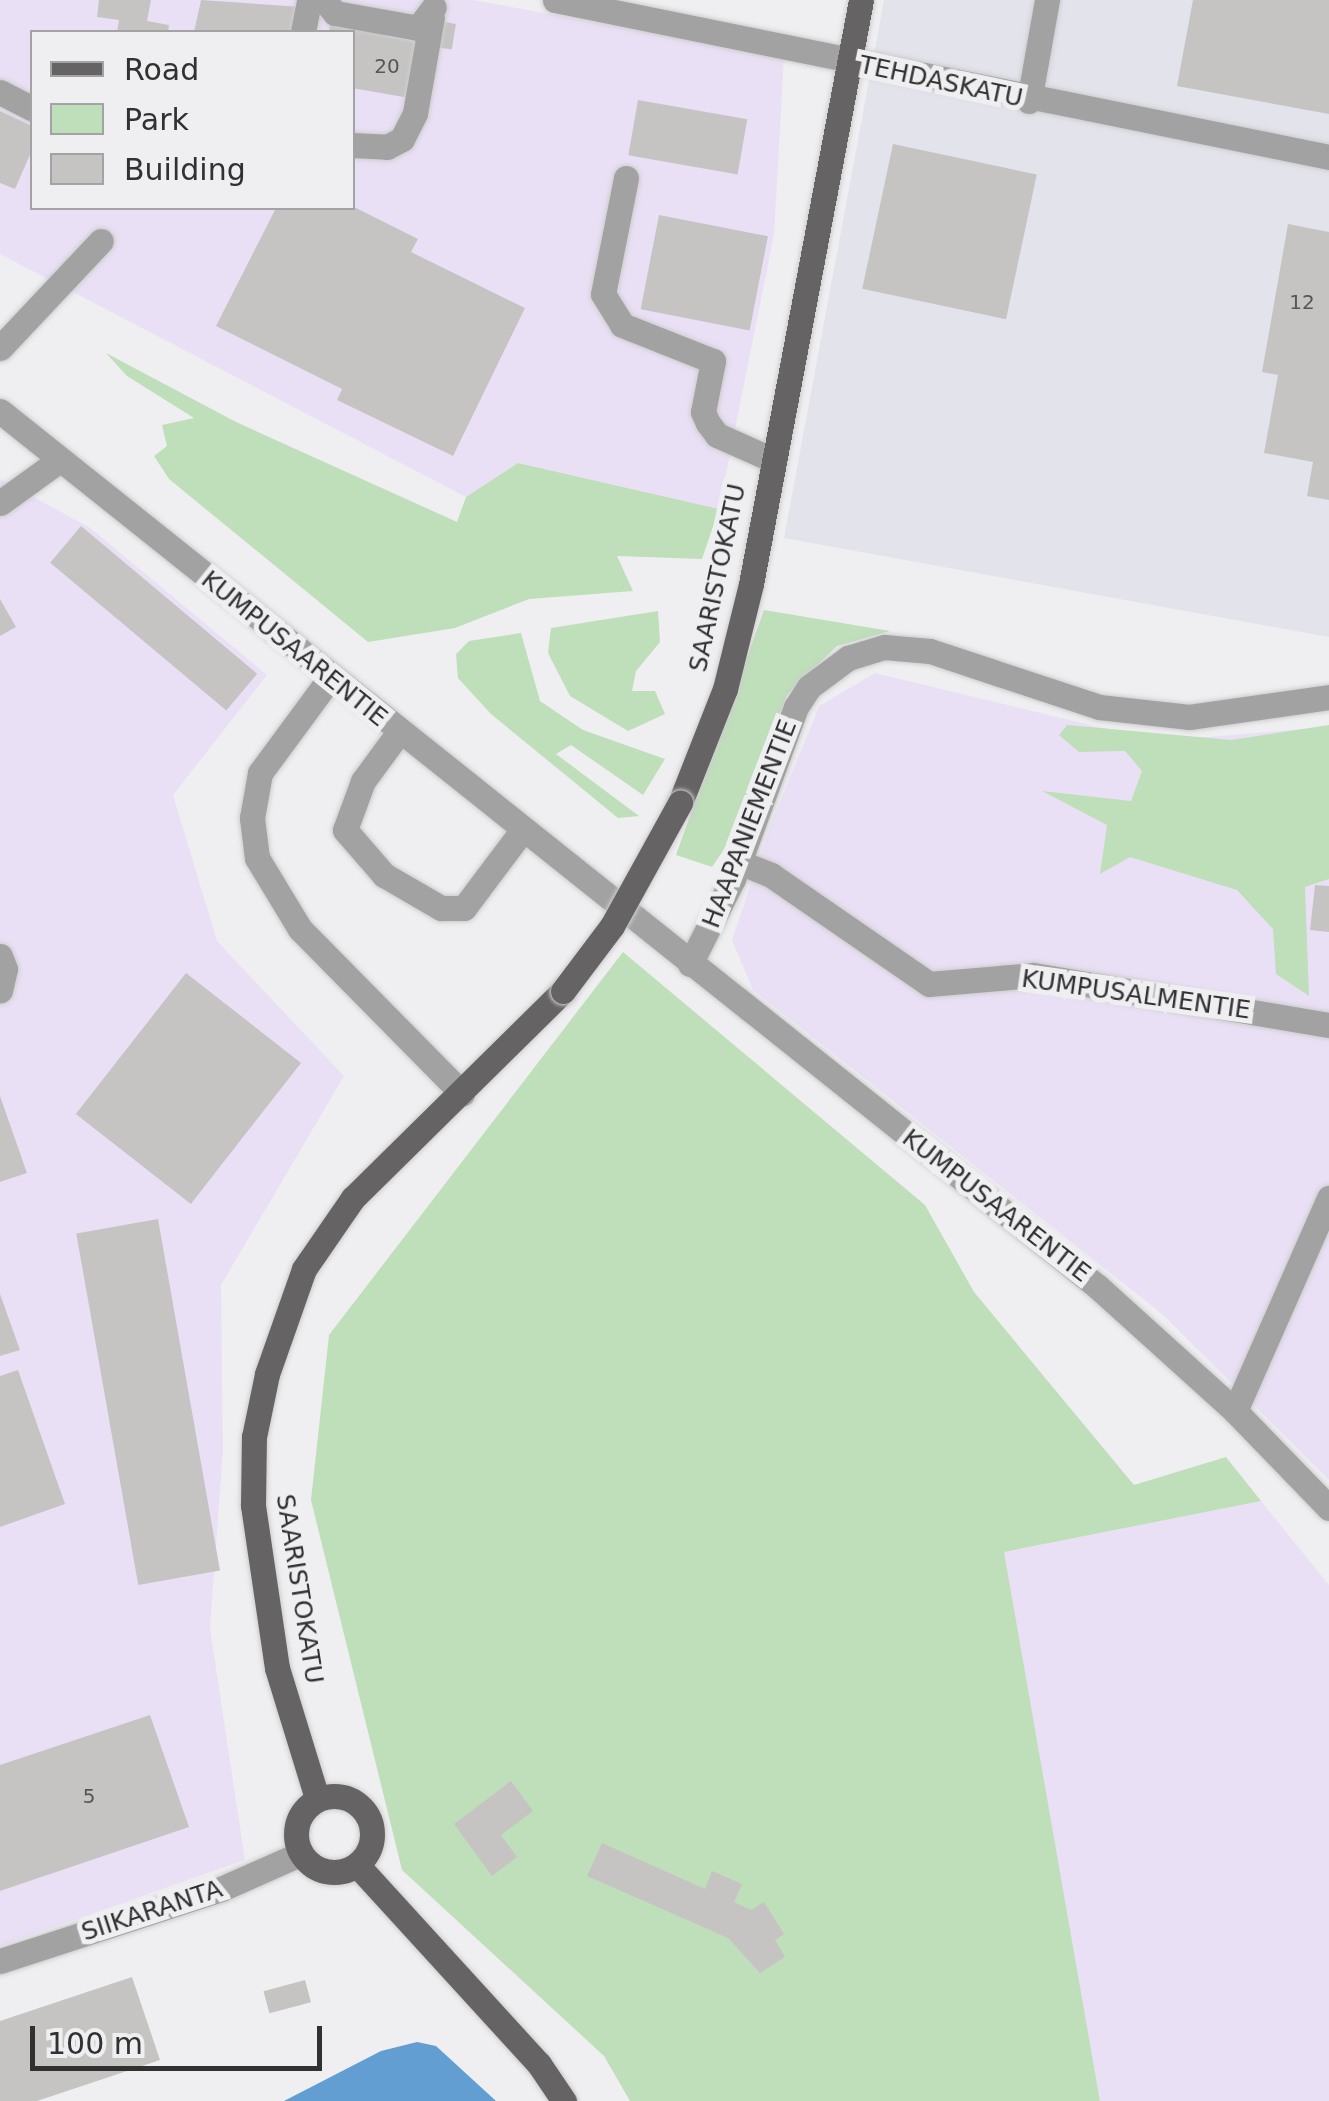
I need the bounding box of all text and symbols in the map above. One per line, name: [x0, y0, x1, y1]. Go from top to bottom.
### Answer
legend: [30, 30, 355, 210]
street label: TEHDASKATU: [857, 50, 1025, 114]
text: Road: [124, 52, 199, 87]
house number: 20: [374, 54, 400, 78]
text: Park: [124, 102, 189, 137]
text: Building: [124, 152, 246, 187]
house number: 12: [1289, 290, 1315, 314]
street label: SAARISTOKATU: [683, 481, 753, 675]
street label: KUMPUSAARENTIE: [195, 565, 393, 733]
street label: HAAPANIEMENTIE: [696, 716, 804, 932]
street label: KUMPUSALMENTIE: [1020, 964, 1252, 1026]
street label: KUMPUSAARENTIE: [896, 1123, 1096, 1289]
street label: SAARISTOKATU: [269, 1492, 329, 1686]
house number: 5: [83, 1784, 95, 1808]
street label: SIIKARANTA: [78, 1874, 226, 1948]
scale bar: [35, 2006, 328, 2068]
text: 100 m: [47, 2026, 143, 2061]

